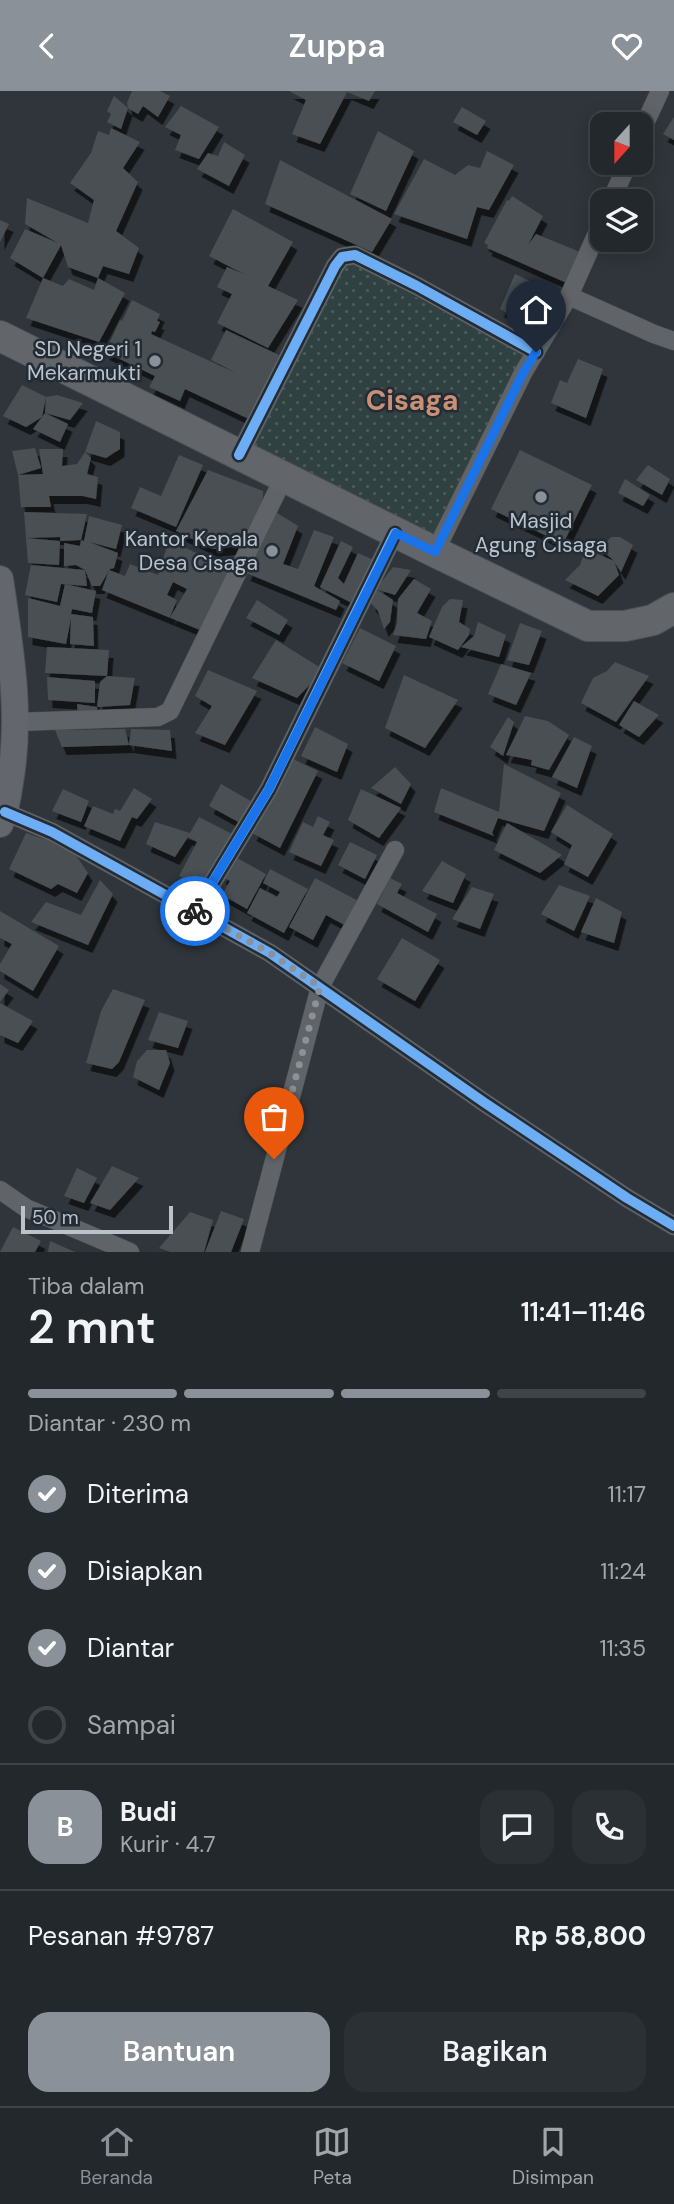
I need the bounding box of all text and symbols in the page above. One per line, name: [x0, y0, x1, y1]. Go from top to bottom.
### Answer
text: Zuppa: [288, 25, 386, 67]
icon: back: [28, 27, 66, 65]
icon: heart: [608, 27, 646, 65]
north arrow: [590, 112, 653, 175]
map controls: [590, 112, 653, 252]
button: layers: [590, 189, 653, 252]
pin: [506, 280, 566, 352]
icon: home: [517, 291, 555, 329]
place label: SD Negeri 1 Mekarmukti: [27, 335, 141, 387]
marker: SD Negeri 1 Mekarmukti: [147, 353, 163, 369]
district label: Cisaga: [366, 382, 458, 419]
marker: Masjid Agung Cisaga: [533, 489, 549, 505]
place label: Masjid Agung Cisaga: [475, 507, 607, 559]
place label: Kantor Kepala Desa Cisaga: [125, 525, 258, 577]
marker: Kantor Kepala Desa Cisaga: [264, 543, 280, 559]
courier: [160, 876, 230, 946]
icon: bike: [176, 892, 214, 930]
pin: [244, 1087, 304, 1159]
icon: bag: [255, 1098, 293, 1136]
scale bar: [21, 1203, 173, 1235]
text: 50 m: [32, 1205, 79, 1230]
text: Tiba dalam: [28, 1271, 145, 1301]
text: 11:41–11:46: [521, 1295, 646, 1329]
text: 2 mnt: [28, 1297, 156, 1357]
text: Diantar · 230 m: [28, 1408, 191, 1438]
icon: check: [28, 1475, 66, 1513]
text: Diterima: [87, 1477, 189, 1511]
text: 11:17: [608, 1479, 646, 1509]
icon: check: [28, 1552, 66, 1590]
text: Disiapkan: [87, 1554, 203, 1588]
text: 11:24: [600, 1556, 646, 1586]
icon: check: [28, 1629, 66, 1667]
text: Diantar: [87, 1631, 174, 1665]
text: 11:35: [599, 1633, 646, 1663]
text: Sampai: [87, 1708, 176, 1742]
button: chat: [480, 1790, 554, 1864]
button: phone: [572, 1790, 646, 1864]
text: Budi: [120, 1795, 177, 1829]
text: B: [57, 1810, 73, 1844]
text: Kurir · 4.7: [120, 1829, 216, 1859]
text: Pesanan #9787: [28, 1919, 214, 1953]
text: Rp 58,800: [514, 1919, 646, 1953]
button: Bantuan: [28, 2012, 330, 2092]
button: Bagikan: [344, 2012, 646, 2092]
tab: Beranda: [80, 2123, 153, 2190]
tab: Peta: [313, 2123, 352, 2190]
tab: Disimpan: [512, 2123, 594, 2190]

